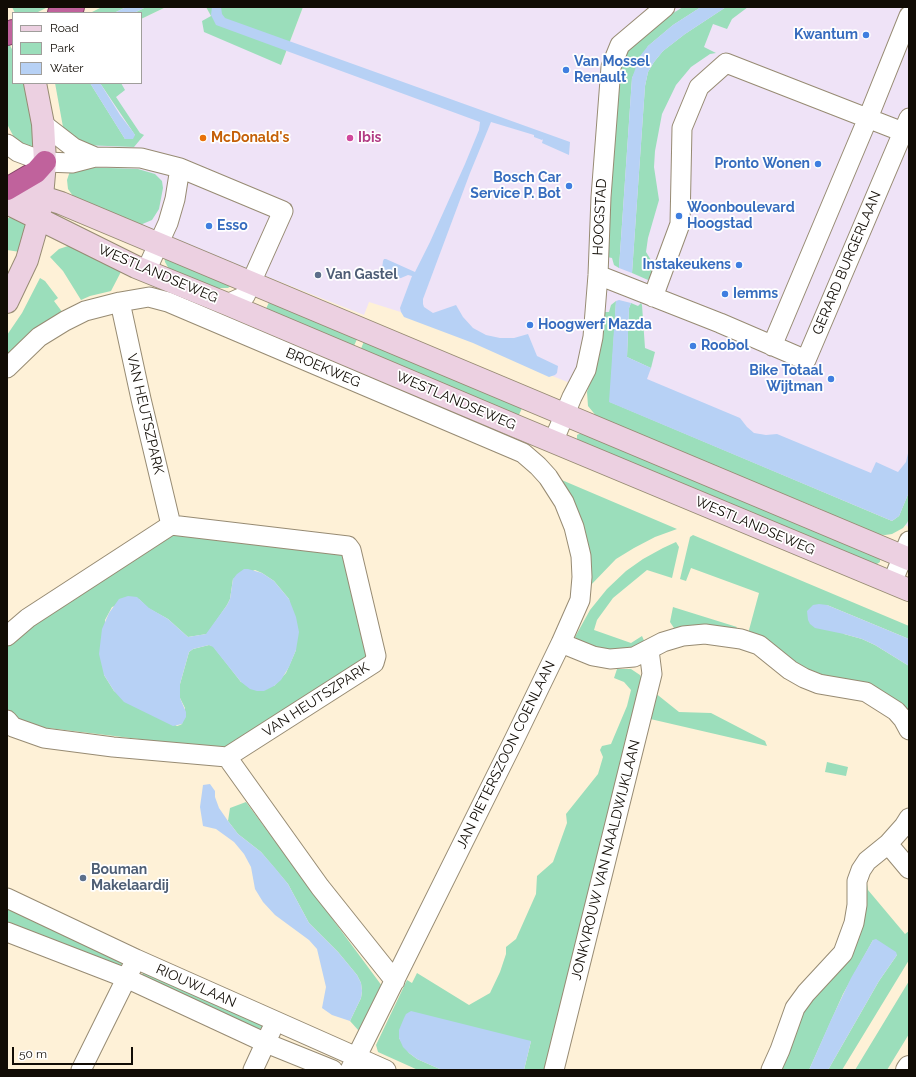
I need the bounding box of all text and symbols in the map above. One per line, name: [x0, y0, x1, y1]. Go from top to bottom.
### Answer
legend: [12, 12, 142, 84]
text: Road: [50, 21, 79, 35]
place label: Kwantum: [794, 27, 858, 43]
marker: Kwantum: [861, 30, 871, 40]
text: Park: [50, 41, 75, 55]
place label: Van Mossel Renault: [574, 54, 650, 86]
text: Water: [50, 61, 84, 75]
marker: Van Mossel Renault: [561, 65, 571, 75]
place label: McDonald's: [211, 130, 289, 146]
place label: Ibis: [358, 130, 381, 146]
marker: McDonald's: [198, 133, 208, 143]
marker: Ibis: [345, 133, 355, 143]
place label: Pronto Wonen: [714, 156, 810, 172]
marker: Pronto Wonen: [813, 159, 823, 169]
place label: Bosch Car Service P. Bot: [470, 170, 561, 202]
street label: HOOGSTAD: [590, 178, 610, 256]
marker: Bosch Car Service P. Bot: [564, 181, 574, 191]
street label: GERARD BURGERLAAN: [809, 189, 885, 337]
place label: Woonboulevard Hoogstad: [687, 200, 795, 232]
marker: Woonboulevard Hoogstad: [674, 211, 684, 221]
place label: Esso: [217, 218, 248, 234]
marker: Esso: [204, 221, 214, 231]
street label: WESTLANDSEWEG: [96, 241, 220, 307]
place label: Instakeukens: [643, 257, 731, 273]
marker: Instakeukens: [734, 260, 744, 270]
place label: Van Gastel: [326, 267, 398, 283]
marker: Van Gastel: [313, 270, 323, 280]
place label: Iemms: [733, 286, 778, 302]
marker: Iemms: [720, 289, 730, 299]
place label: Hoogwerf Mazda: [538, 317, 652, 333]
marker: Hoogwerf Mazda: [525, 320, 535, 330]
place label: Roobol: [701, 338, 749, 354]
marker: Roobol: [688, 341, 698, 351]
street label: BROEKWEG: [283, 345, 363, 391]
street label: VAN HEUTSZPARK: [123, 352, 167, 476]
place label: Bike Totaal Wijtman: [749, 363, 823, 396]
street label: WESTLANDSEWEG: [394, 368, 518, 434]
marker: Bike Totaal Wijtman: [826, 374, 836, 384]
street label: WESTLANDSEWEG: [693, 493, 817, 559]
street label: JAN PIETERSZOON COENLAAN: [453, 658, 559, 852]
street label: VAN HEUTSZPARK: [260, 659, 372, 741]
street label: JONKVROUW VAN NAALDWIJKLAAN: [568, 738, 644, 982]
place label: Bouman Makelaardij: [91, 862, 169, 894]
marker: Bouman Makelaardij: [78, 873, 88, 883]
street label: RIOUWLAAN: [153, 961, 239, 1011]
scale bar: [14, 1039, 135, 1065]
text: 50 m: [19, 1047, 47, 1061]

